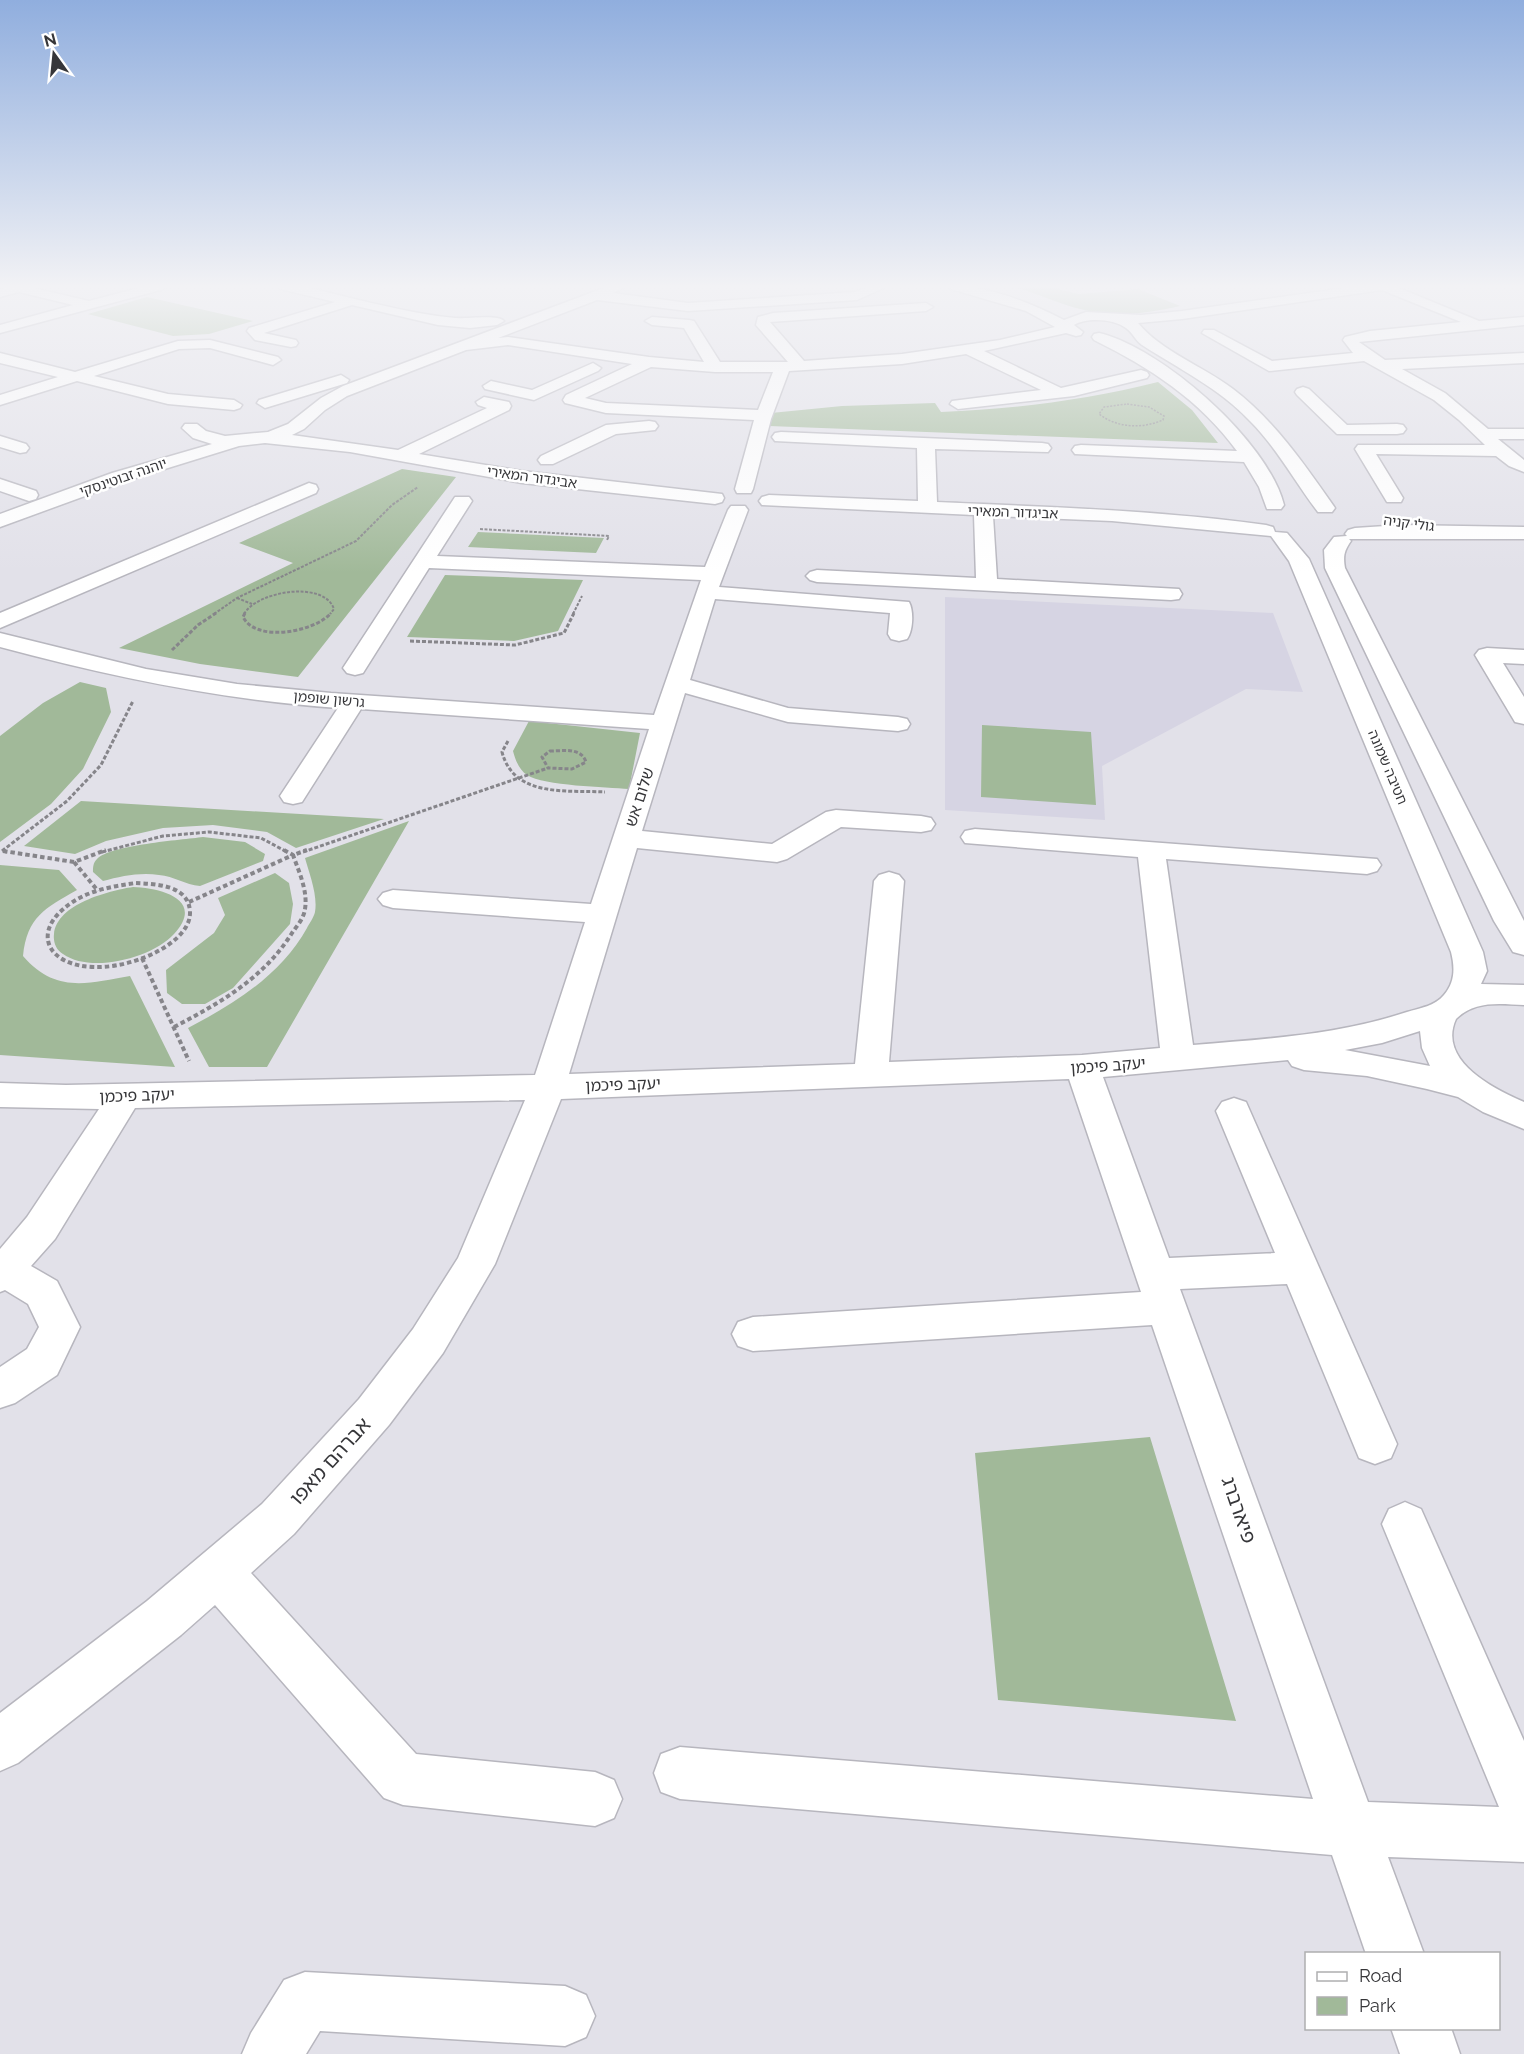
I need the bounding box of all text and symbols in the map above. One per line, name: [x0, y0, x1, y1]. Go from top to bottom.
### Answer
north arrow: [24, 24, 84, 84]
text: N: [42, 29, 59, 51]
street label: יוהנה זבוטינסקי: [77, 455, 169, 499]
street label: אביגדור המאירי: [486, 463, 578, 491]
street label: אביגדור המאירי: [967, 502, 1059, 522]
street label: גולי קניה: [1383, 512, 1435, 534]
street label: גרשון שופמן: [293, 688, 365, 710]
street label: חטיבה שמונה: [1365, 727, 1411, 807]
street label: שלום אש: [621, 765, 658, 829]
street label: יעקב פיכמן: [1070, 1053, 1146, 1078]
street label: יעקב פיכמן: [585, 1074, 661, 1095]
street label: יעקב פיכמן: [99, 1085, 175, 1106]
street label: אברהם מאפו: [285, 1413, 375, 1509]
street label: פיארברג: [1216, 1473, 1262, 1547]
legend: [1305, 1952, 1500, 2030]
text: Road: [1359, 1965, 1402, 1986]
text: Park: [1359, 1995, 1396, 2016]

